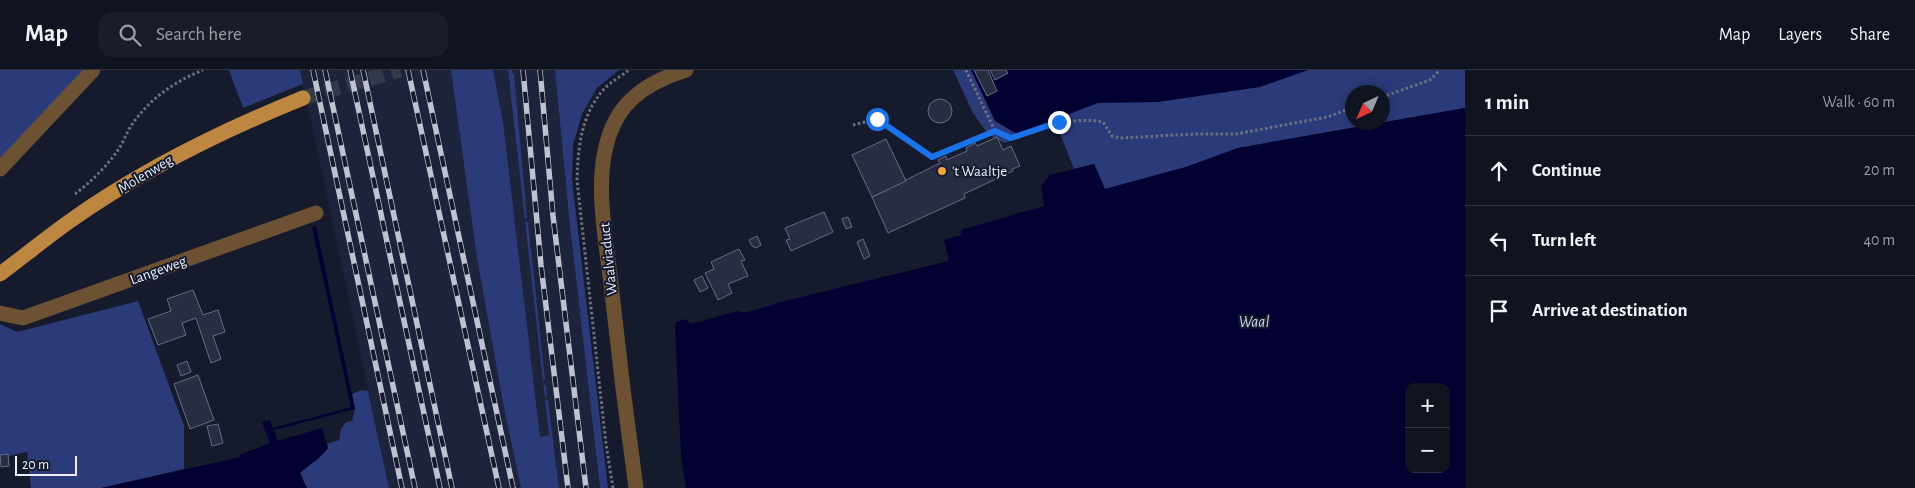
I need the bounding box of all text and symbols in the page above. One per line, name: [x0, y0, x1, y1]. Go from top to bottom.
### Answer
search box: [98, 12, 448, 57]
icon: search: [116, 21, 144, 49]
text: Map: [25, 22, 68, 46]
text: Search here: [156, 25, 242, 44]
text: Map: [1719, 26, 1750, 44]
text: Layers: [1778, 26, 1822, 44]
text: Share: [1850, 26, 1890, 44]
north arrow: [1345, 85, 1390, 130]
text: 1 min: [1485, 92, 1529, 113]
text: Walk · 60 m: [1823, 94, 1895, 110]
route start: [866, 108, 889, 131]
route end: [1048, 111, 1071, 134]
street label: Molenweg: [115, 152, 176, 197]
icon: ahead: [1485, 157, 1513, 185]
text: Continue: [1532, 161, 1601, 180]
text: 20 m: [1864, 162, 1895, 178]
place label: 't Waaltje: [952, 164, 1007, 179]
marker: 't Waaltje: [936, 165, 948, 177]
street label: Waalviaduct: [597, 222, 620, 296]
icon: left: [1485, 227, 1513, 255]
text: Turn left: [1532, 231, 1596, 250]
text: 40 m: [1863, 232, 1895, 248]
street label: Langeweg: [128, 253, 189, 288]
icon: arrive: [1485, 297, 1513, 325]
text: Arrive at destination: [1532, 301, 1688, 320]
water label: Waal: [1239, 314, 1269, 330]
map controls: [1405, 383, 1450, 473]
button: +: [1405, 383, 1450, 428]
button: −: [1405, 428, 1450, 473]
scale bar: [15, 453, 78, 476]
text: 20 m: [22, 458, 49, 472]

